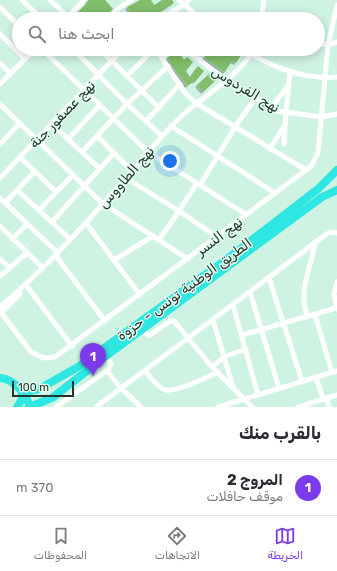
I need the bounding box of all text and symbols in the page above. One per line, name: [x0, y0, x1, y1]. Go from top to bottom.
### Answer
search box: [12, 12, 325, 56]
icon: search: [26, 23, 48, 45]
text: ابحث هنا: [58, 25, 115, 43]
street label: نهج الفردوس: [207, 62, 283, 118]
street label: نهج عصفور جنة: [26, 77, 100, 153]
street label: نهج الطاووس: [95, 143, 160, 213]
your location: [160, 151, 180, 171]
street label: نهج النسر: [192, 213, 247, 262]
street label: الطريق الوطنية تونس - حزوة: [113, 235, 255, 344]
pin: 1: [80, 343, 106, 376]
scale bar: [12, 379, 74, 398]
text: 100 m: [18, 381, 49, 394]
text: بالقرب منك: [239, 423, 321, 443]
text: المروج 2: [227, 471, 283, 489]
text: 370 m: [16, 480, 54, 495]
text: 1: [305, 480, 311, 495]
text: موقف حافلات: [206, 489, 283, 504]
tab: المحفوظات: [34, 525, 87, 562]
tab: الاتجاهات: [155, 525, 200, 562]
tab: الخريطة: [267, 525, 303, 562]

